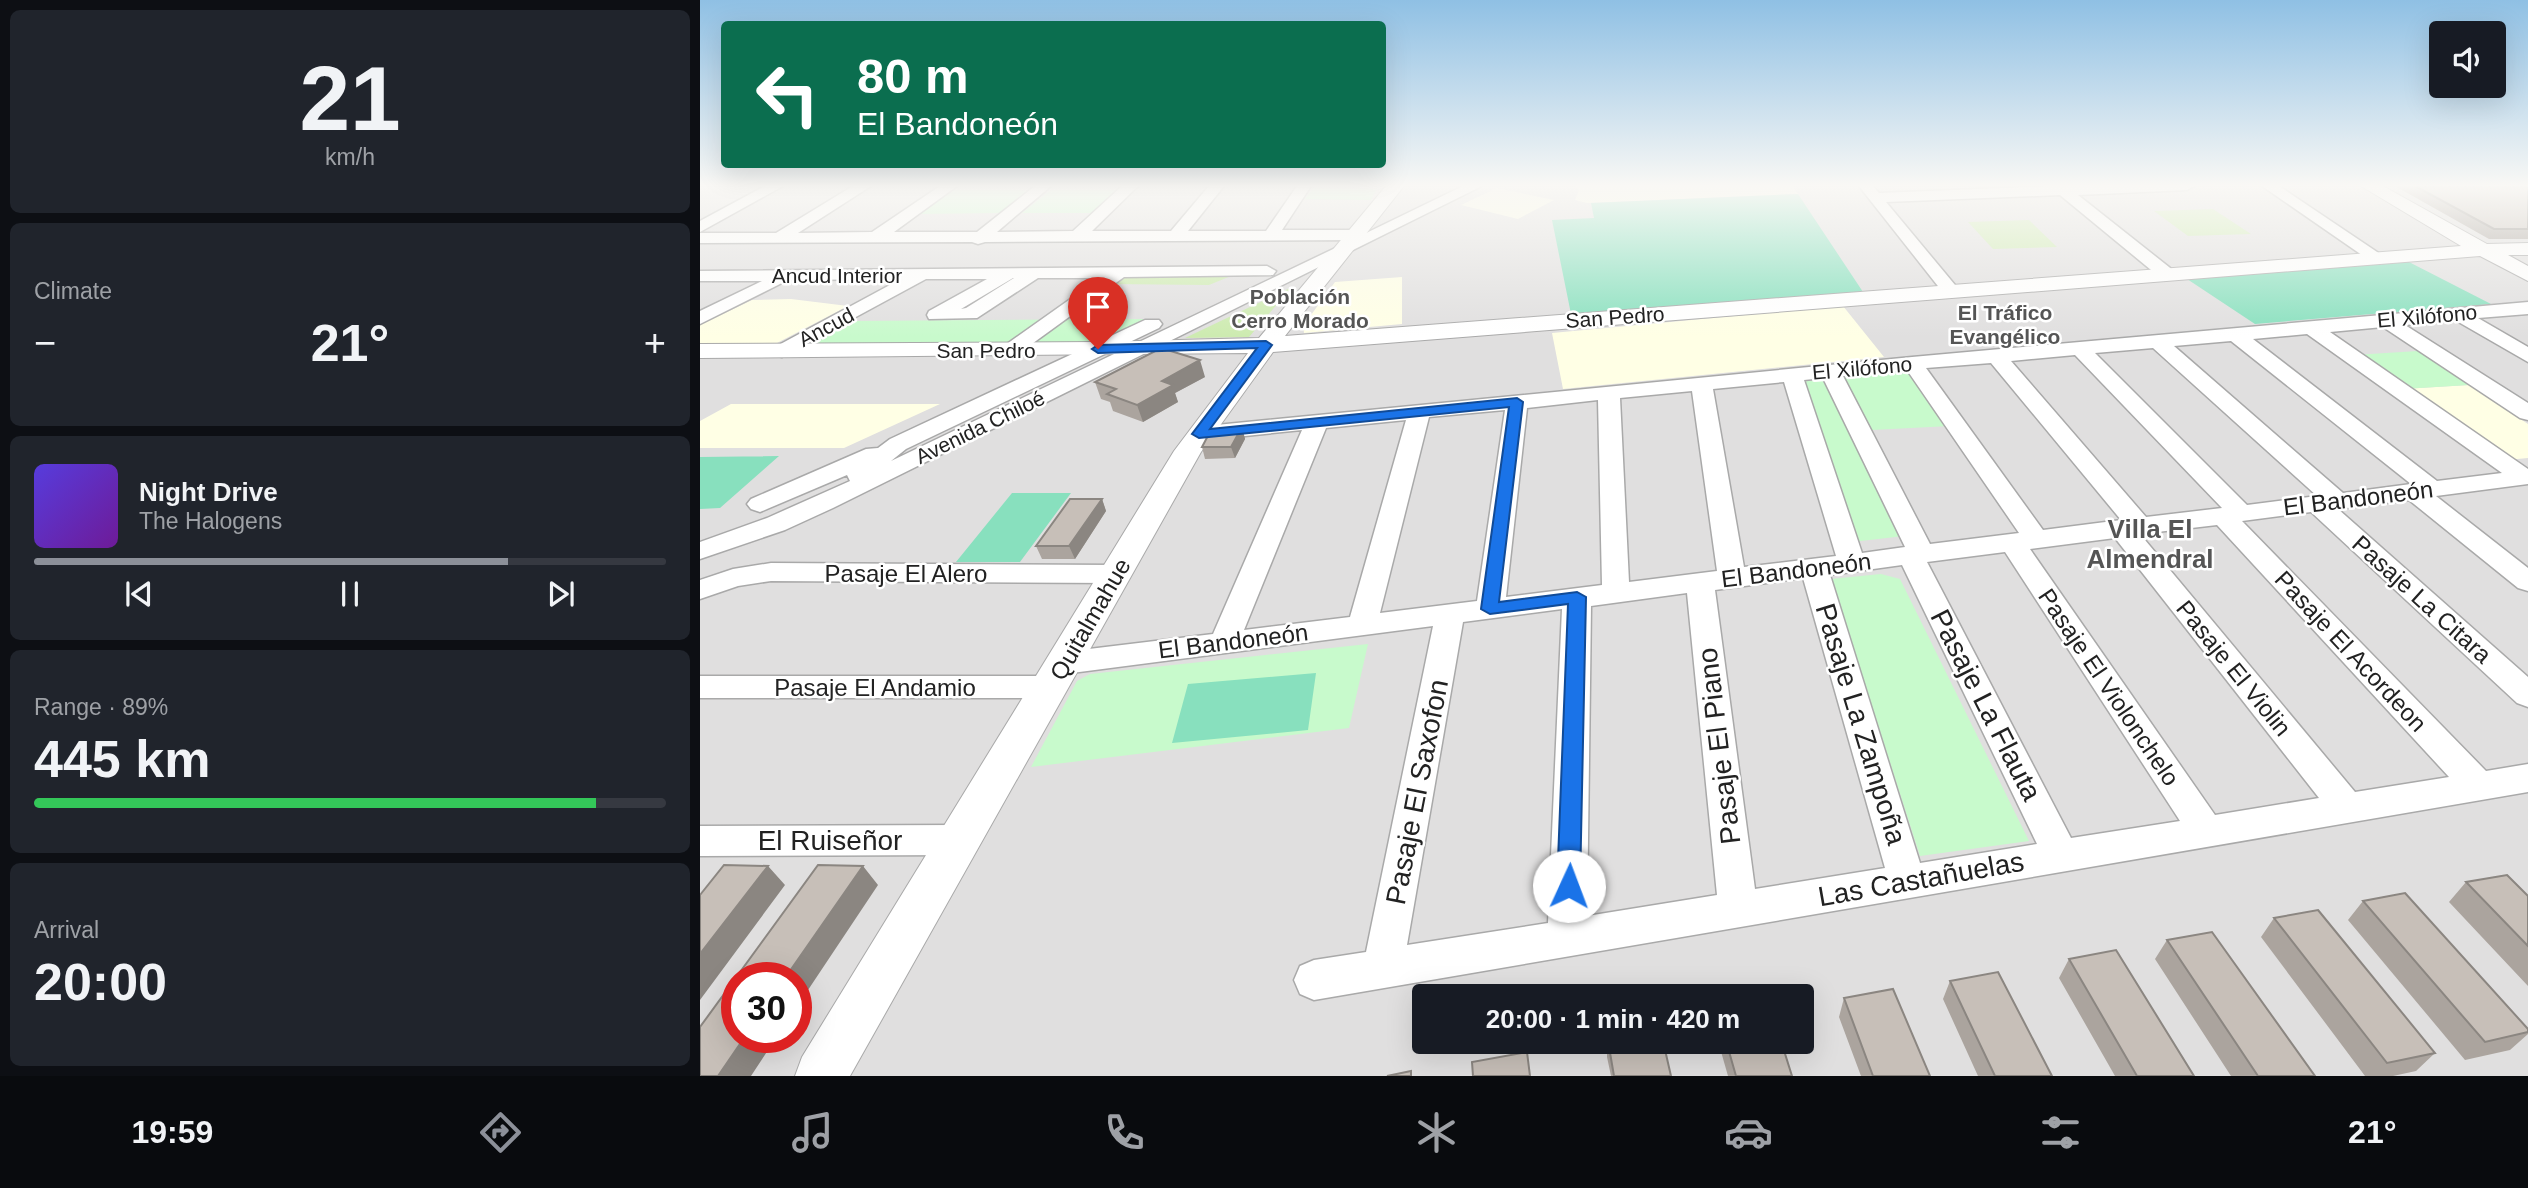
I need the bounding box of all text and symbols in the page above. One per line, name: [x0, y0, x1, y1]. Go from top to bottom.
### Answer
map controls: [2429, 21, 2506, 98]
button: sound: [2429, 21, 2506, 98]
text: 21: [299, 48, 401, 149]
icon: left: [742, 49, 833, 140]
text: 80 m: [857, 49, 969, 103]
text: El Bandoneón: [857, 106, 1058, 142]
text: km/h: [325, 144, 375, 170]
street label: Ancud Interior: [772, 264, 902, 287]
pin: [1068, 277, 1128, 349]
text: Climate: [34, 278, 112, 304]
district label: Población Cerro Morado: [1231, 285, 1369, 332]
icon: arrive: [1079, 288, 1117, 326]
street label: El Xilófono: [2376, 300, 2478, 332]
district label: El Tráfico Evangélico: [1950, 301, 2060, 348]
street label: San Pedro: [1565, 302, 1665, 332]
street label: Ancud: [794, 303, 858, 351]
text: 21°: [311, 314, 389, 372]
text: −: [34, 322, 56, 364]
text: +: [644, 322, 666, 364]
street label: San Pedro: [936, 339, 1036, 362]
street label: El Xilófono: [1811, 352, 1913, 384]
street label: Avenida Chiloé: [912, 386, 1048, 468]
street label: El Bandoneón: [2282, 475, 2434, 521]
text: Night Drive: [139, 477, 278, 507]
text: The Halogens: [139, 508, 282, 534]
district label: Villa El Almendral: [2086, 514, 2214, 574]
street label: Pasaje La Citara: [2347, 530, 2497, 669]
street label: El Bandoneón: [1720, 547, 1872, 593]
street label: Quitalmahue: [1044, 553, 1136, 685]
street label: Pasaje El Alero: [825, 560, 987, 587]
street label: Pasaje El Acordeon: [2270, 565, 2432, 737]
icon: previous: [120, 575, 158, 613]
icon: pause: [331, 575, 369, 613]
icon: next: [542, 575, 580, 613]
street label: Pasaje El Violonchelo: [2033, 583, 2185, 791]
street label: Pasaje El Violin: [2171, 595, 2297, 741]
street label: Pasaje La Zampoña: [1810, 600, 1913, 849]
street label: Pasaje La Flauta: [1924, 604, 2048, 806]
street label: El Bandoneón: [1157, 618, 1309, 664]
street label: Pasaje El Piano: [1692, 646, 1746, 846]
street label: Pasaje El Andamio: [774, 674, 976, 701]
street label: Pasaje El Saxofon: [1380, 677, 1454, 907]
text: Range · 89%: [34, 694, 168, 720]
text: 445 km: [34, 730, 210, 788]
street label: El Ruiseñor: [758, 825, 902, 856]
street label: Las Castañuelas: [1816, 846, 2026, 912]
position arrow: [1532, 849, 1606, 923]
text: Arrival: [34, 917, 99, 943]
text: 20:00: [34, 953, 167, 1011]
speed limit sign: 30: [721, 962, 812, 1053]
text: 20:00 · 1 min · 420 m: [1486, 1004, 1740, 1034]
icon: directions: [476, 1108, 525, 1157]
icon: music: [788, 1108, 837, 1157]
icon: phone: [1100, 1108, 1149, 1157]
icon: climate: [1412, 1108, 1461, 1157]
icon: car: [1724, 1108, 1773, 1157]
icon: filters: [2036, 1108, 2085, 1157]
text: 19:59: [131, 1114, 213, 1150]
text: 21°: [2348, 1114, 2397, 1150]

